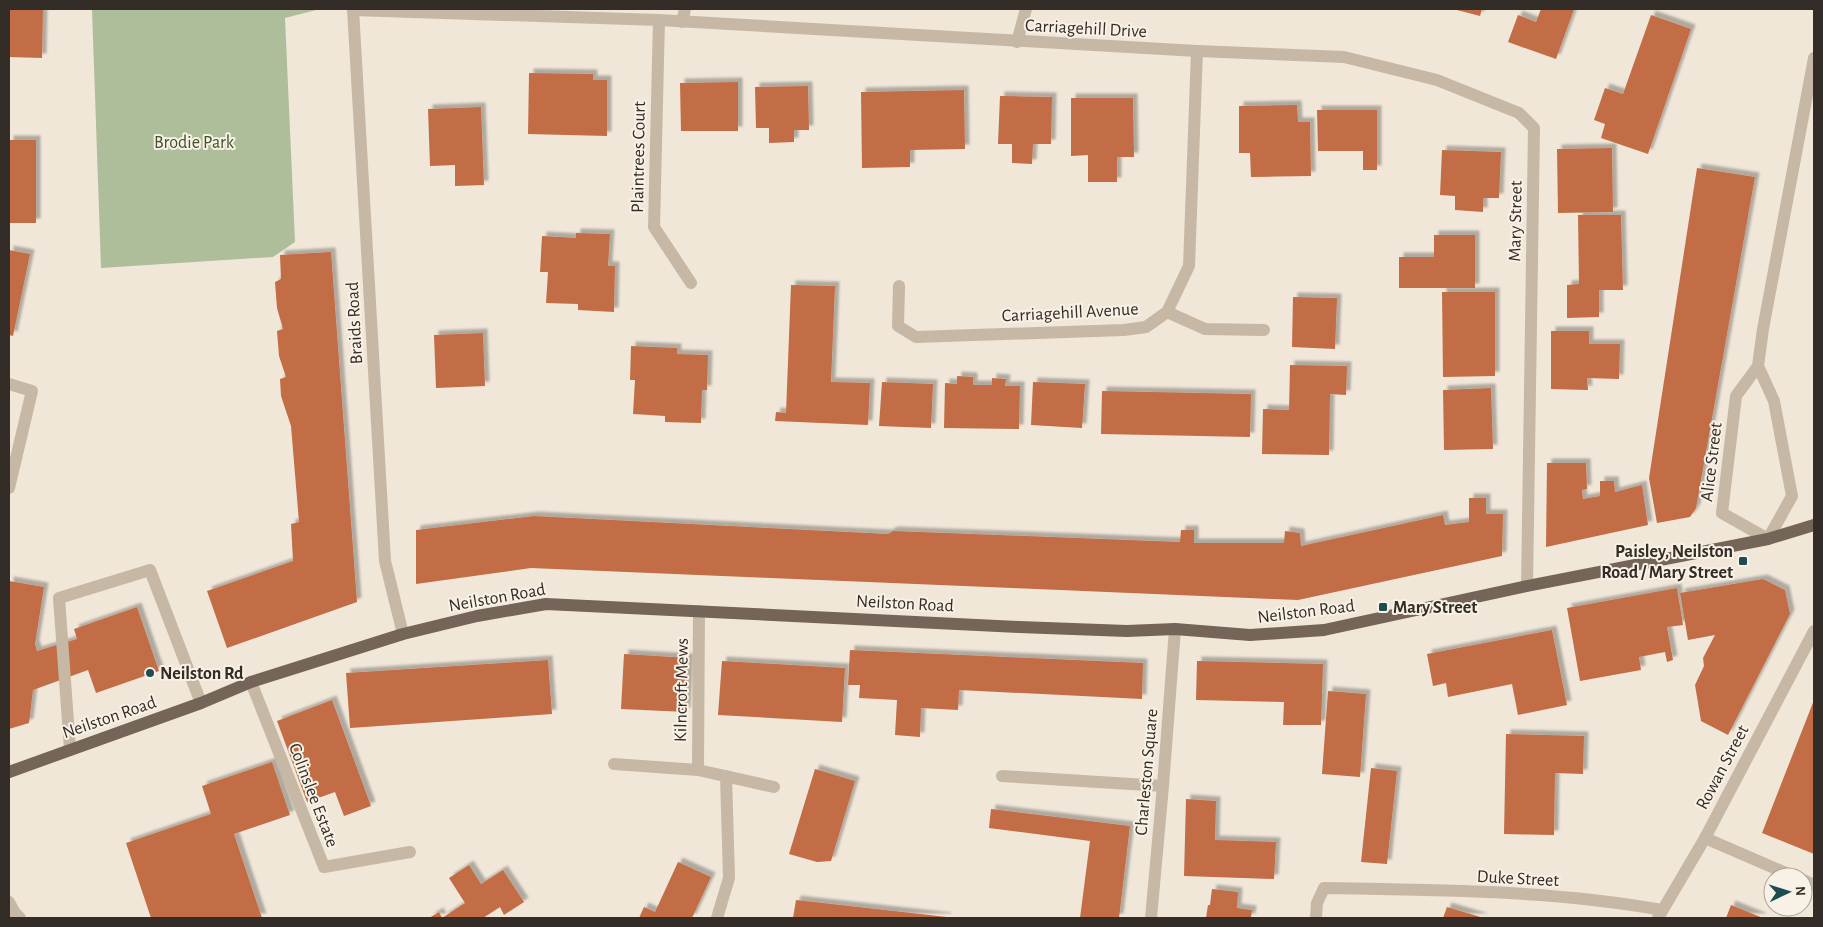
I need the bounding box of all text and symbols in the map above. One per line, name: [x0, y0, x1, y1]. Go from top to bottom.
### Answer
street label: Carriagehill Drive: [1025, 17, 1147, 41]
street label: Plaintrees Court: [629, 101, 649, 213]
park label: Brodie Park: [154, 134, 235, 152]
street label: Mary Street: [1506, 180, 1526, 262]
street label: Braids Road: [344, 281, 366, 365]
street label: Carriagehill Avenue: [1001, 300, 1139, 326]
street label: Alice Street: [1698, 421, 1726, 503]
place label: Paisley, Neilston Road / Mary Street: [1601, 543, 1733, 582]
marker: Paisley, Neilston Road / Mary Street: [1737, 555, 1749, 567]
street label: Neilston Road: [447, 581, 547, 615]
street label: Neilston Road: [856, 592, 954, 616]
street label: Neilston Road: [1256, 597, 1356, 627]
place label: Mary Street: [1393, 599, 1477, 617]
marker: Mary Street: [1377, 601, 1389, 613]
street label: Kilncroft Mews: [672, 638, 692, 742]
place label: Neilston Rd: [160, 665, 244, 683]
marker: Neilston Rd: [144, 667, 156, 679]
street label: Neilston Road: [60, 693, 159, 742]
street label: Charleston Square: [1132, 708, 1162, 836]
street label: Rowan Street: [1693, 722, 1753, 813]
street label: Colinslee Estate: [285, 741, 341, 850]
north arrow: [1763, 867, 1813, 917]
street label: Duke Street: [1476, 868, 1560, 890]
text: N: [1793, 886, 1807, 897]

